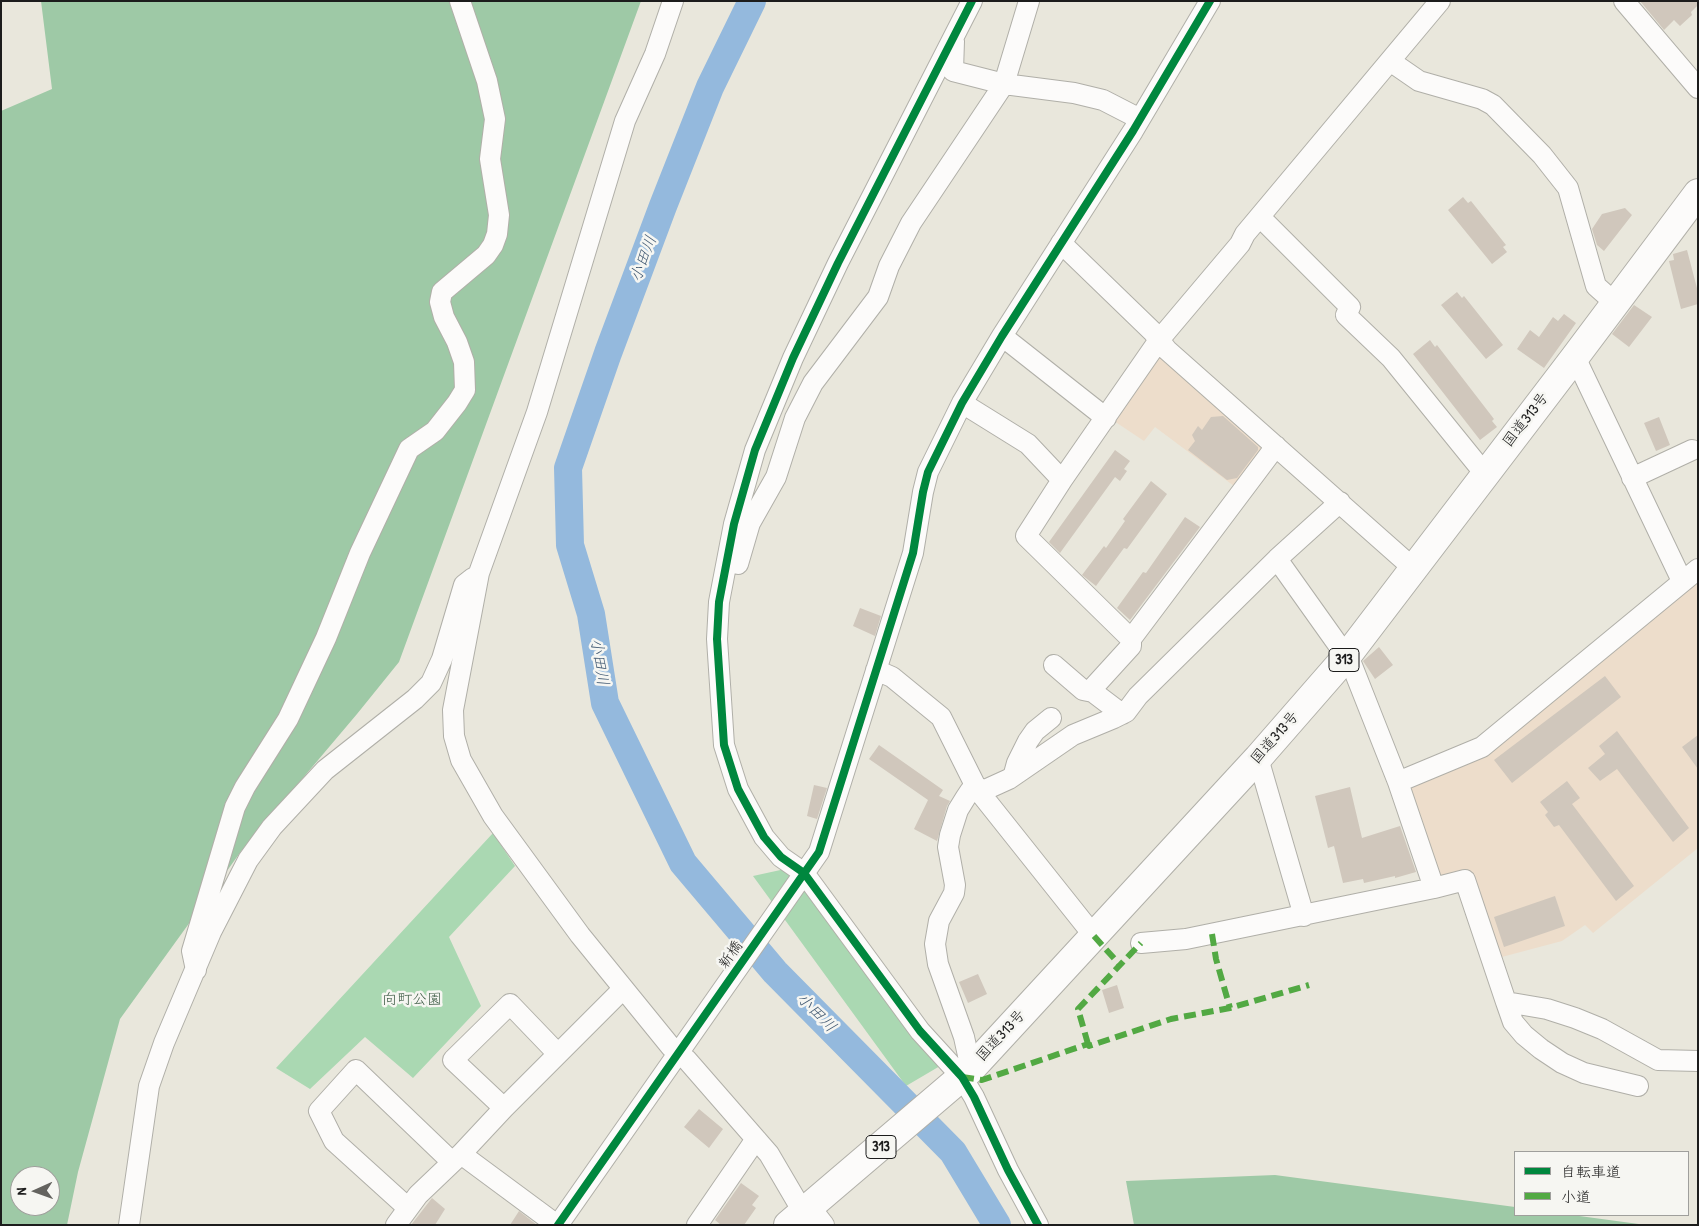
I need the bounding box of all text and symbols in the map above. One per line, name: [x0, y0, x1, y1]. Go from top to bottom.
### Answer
water label: 小田川: [626, 233, 662, 285]
street label: 国道313号: [1499, 389, 1553, 451]
water label: 小田川: [586, 637, 612, 687]
road number: 313: [1329, 648, 1359, 672]
street label: 国道313号: [1247, 708, 1303, 768]
street label: 新橋: [715, 938, 747, 972]
water label: 小田川: [792, 989, 840, 1037]
park label: 向町公園: [382, 991, 442, 1009]
street label: 国道313号: [973, 1007, 1029, 1065]
road number: 313: [866, 1136, 896, 1158]
legend: [1514, 1151, 1689, 1216]
text: 自転車道: [1561, 1161, 1621, 1182]
north arrow: [10, 1166, 60, 1216]
text: 小道: [1561, 1186, 1591, 1207]
text: N: [11, 1187, 30, 1196]

